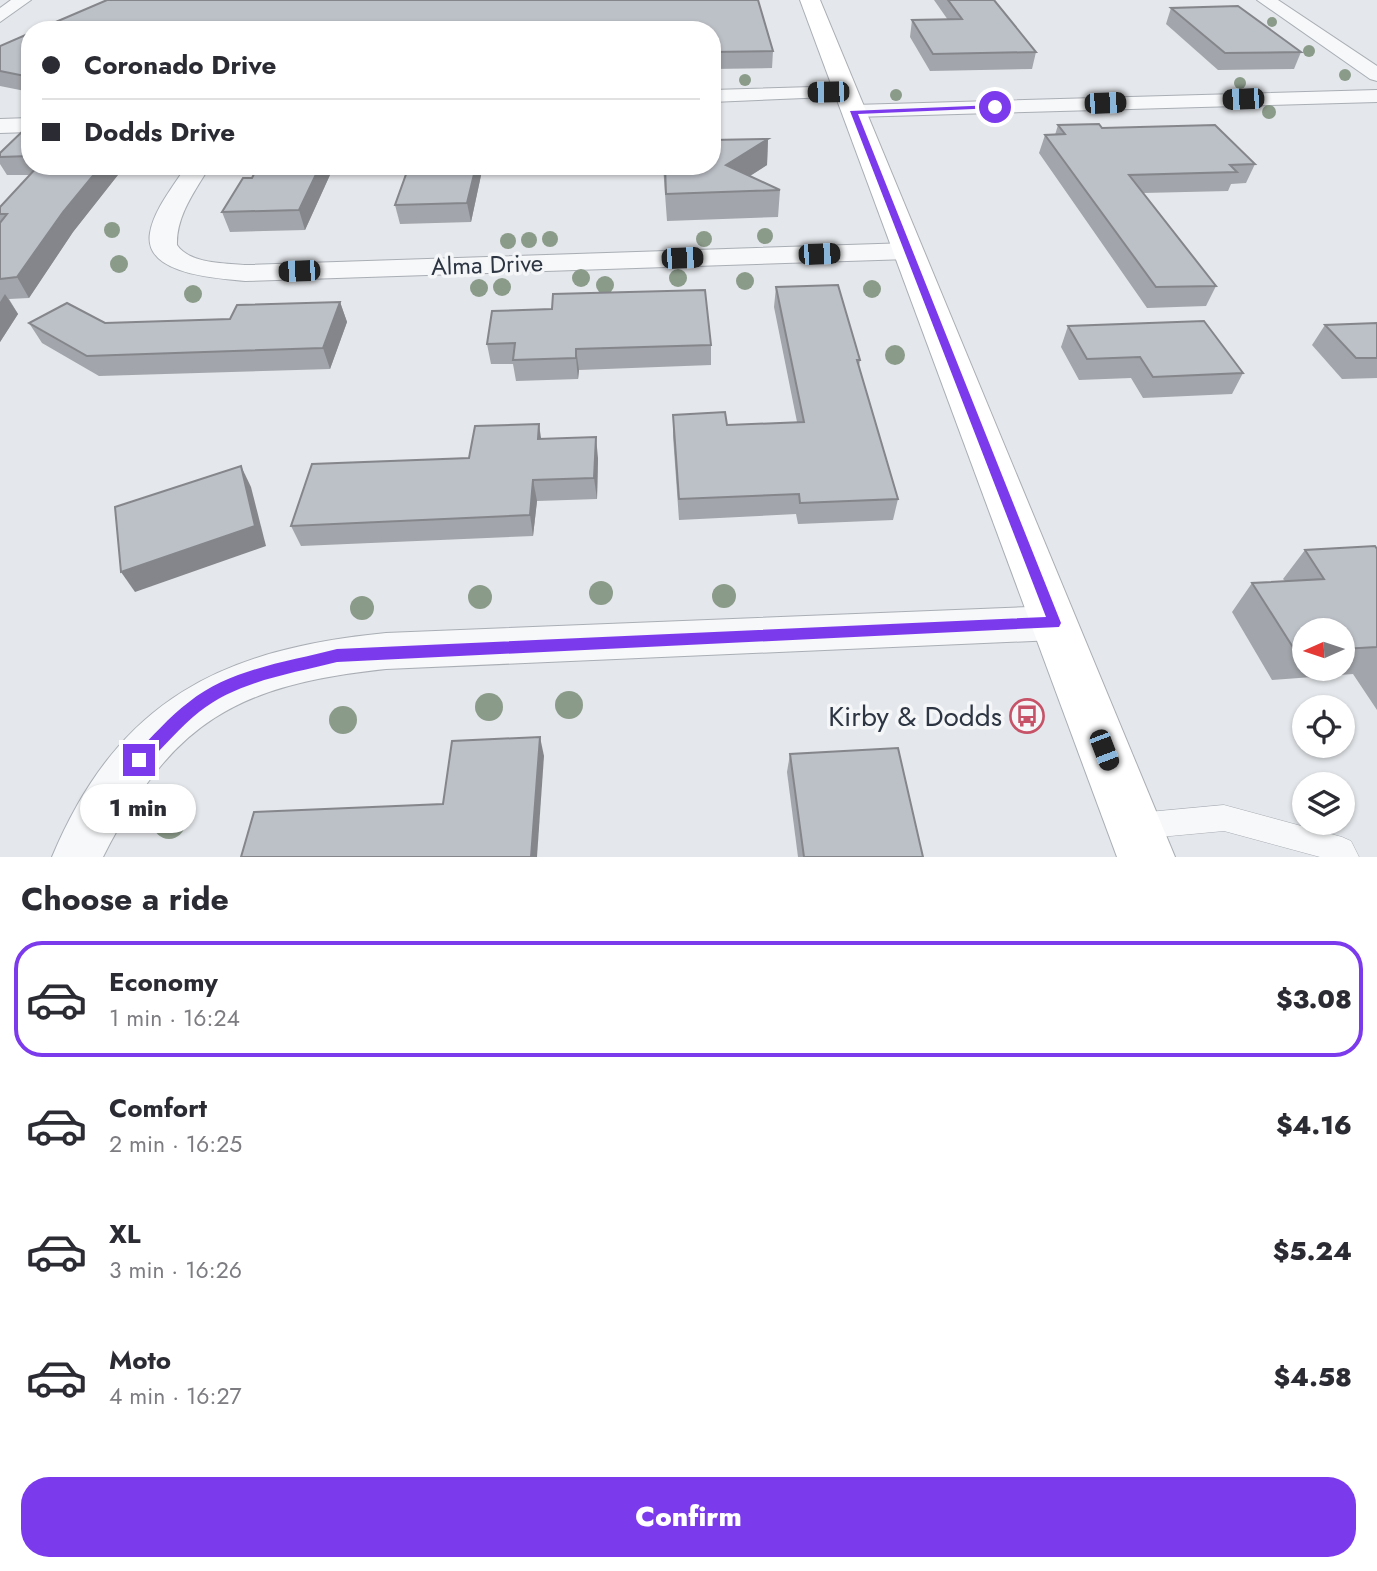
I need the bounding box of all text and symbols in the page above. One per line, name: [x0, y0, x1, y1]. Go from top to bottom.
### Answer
text: Coronado Drive: [84, 46, 276, 84]
car: [807, 81, 850, 103]
car: [1222, 88, 1265, 110]
route start: [979, 91, 1011, 123]
car: [1084, 92, 1127, 114]
text: Dodds Drive: [84, 113, 235, 151]
car: [798, 243, 841, 265]
street label: Alma Drive: [430, 245, 544, 284]
car: [661, 247, 704, 269]
car: [278, 260, 321, 282]
north arrow: [1292, 618, 1354, 681]
map controls: [1292, 618, 1355, 835]
button: locate: [1292, 695, 1355, 758]
place label: Kirby & Dodds: [828, 696, 1002, 737]
bus stop icon: Kirby & Dodds: [1008, 697, 1046, 735]
car: [1087, 727, 1122, 773]
route end: [123, 744, 155, 776]
button: layers: [1292, 772, 1355, 835]
callout: 1 min: [81, 784, 197, 834]
text: 1 min: [109, 791, 167, 825]
text: Choose a ride: [21, 876, 229, 922]
text: Economy: [109, 963, 218, 1001]
icon: car: [25, 968, 88, 1031]
text: $3.08: [1276, 980, 1352, 1018]
text: 1 min · 16:24: [109, 1001, 240, 1035]
text: Comfort: [109, 1089, 207, 1127]
icon: car: [25, 1094, 88, 1157]
text: $4.16: [1276, 1106, 1352, 1144]
text: 2 min · 16:25: [109, 1127, 242, 1161]
text: XL: [109, 1215, 141, 1253]
icon: car: [25, 1220, 88, 1283]
text: $5.24: [1273, 1232, 1352, 1270]
text: 3 min · 16:26: [109, 1253, 242, 1287]
text: Moto: [109, 1341, 171, 1379]
icon: car: [25, 1346, 88, 1409]
text: $4.58: [1274, 1358, 1352, 1396]
text: 4 min · 16:27: [109, 1379, 242, 1413]
button: Confirm: [21, 1477, 1356, 1557]

